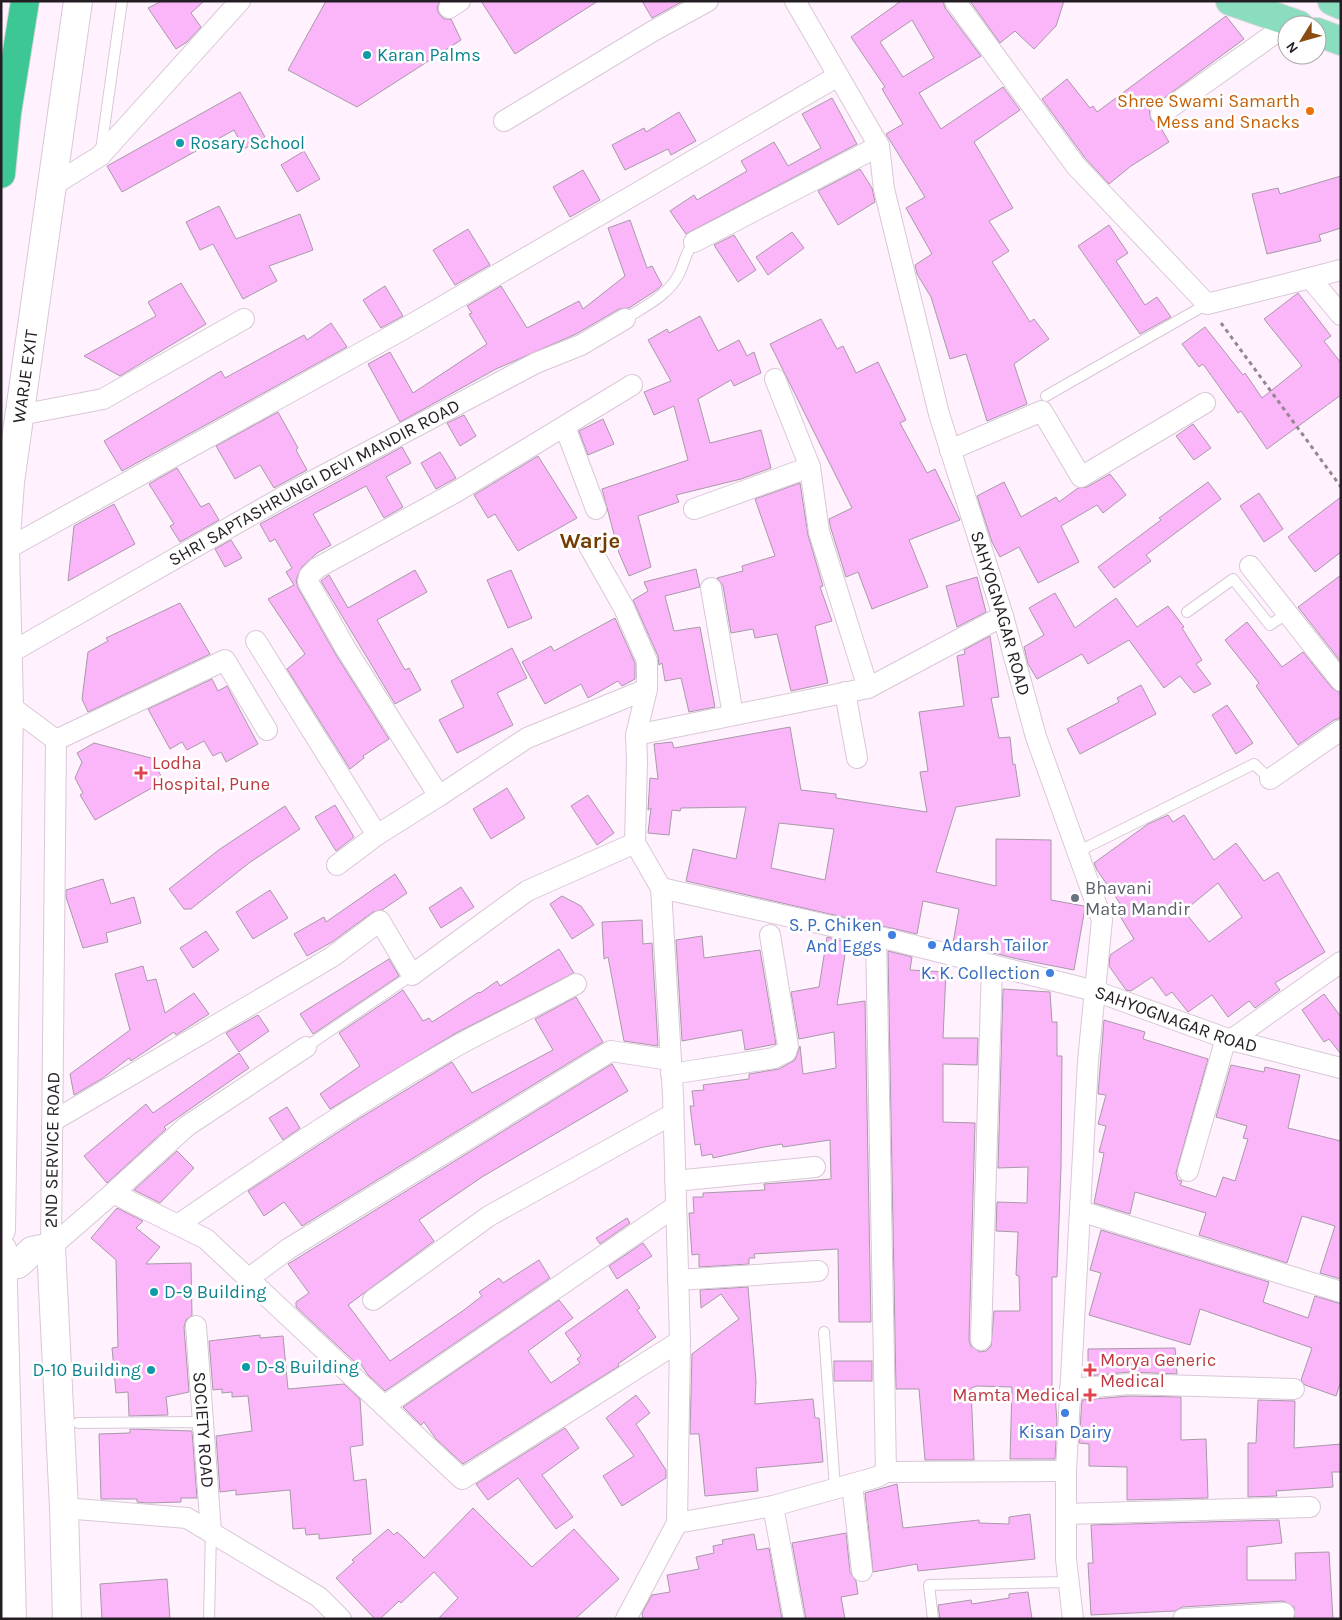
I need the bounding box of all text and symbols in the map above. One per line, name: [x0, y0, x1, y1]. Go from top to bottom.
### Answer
north arrow: [1277, 15, 1327, 65]
text: N: [1282, 38, 1302, 57]
place label: Karan Palms: [377, 44, 481, 66]
marker: Karan Palms: [361, 49, 373, 61]
place label: Shree Swami Samarth Mess and Snacks: [1117, 90, 1300, 133]
marker: Shree Swami Samarth Mess and Snacks: [1304, 105, 1316, 117]
place label: Rosary School: [190, 132, 305, 154]
marker: Rosary School: [174, 137, 186, 149]
street label: WARJE EXIT: [7, 328, 42, 425]
street label: SHRI SAPTASHRUNGI DEVI MANDIR ROAD: [165, 394, 464, 571]
district label: Warje: [560, 528, 620, 554]
street label: SAHYOGNAGAR ROAD: [966, 528, 1035, 698]
place label: Lodha Hospital, Pune: [152, 752, 270, 795]
marker: Lodha Hospital, Pune: [134, 766, 148, 780]
place label: Bhavani Mata Mandir: [1085, 877, 1190, 920]
marker: Bhavani Mata Mandir: [1069, 892, 1081, 904]
place label: S. P. Chiken And Eggs: [789, 914, 882, 957]
marker: S. P. Chiken And Eggs: [886, 929, 898, 941]
place label: Adarsh Tailor: [942, 934, 1049, 956]
marker: Adarsh Tailor: [926, 939, 938, 951]
place label: K. K. Collection: [921, 962, 1040, 984]
marker: K. K. Collection: [1044, 967, 1056, 979]
street label: SAHYOGNAGAR ROAD: [1092, 981, 1260, 1057]
street label: 2ND SERVICE ROAD: [40, 1072, 64, 1228]
place label: D-9 Building: [164, 1281, 266, 1303]
marker: D-9 Building: [148, 1286, 160, 1298]
place label: Morya Generic Medical: [1100, 1349, 1216, 1392]
place label: D-8 Building: [256, 1356, 359, 1378]
place label: D-10 Building: [32, 1359, 141, 1381]
marker: D-8 Building: [240, 1361, 252, 1373]
marker: D-10 Building: [145, 1364, 157, 1376]
marker: Morya Generic Medical: [1084, 1364, 1096, 1376]
street label: SOCIETY ROAD: [188, 1371, 219, 1489]
place label: Mamta Medical: [952, 1384, 1080, 1406]
marker: Mamta Medical: [1084, 1389, 1096, 1401]
marker: Kisan Dairy: [1059, 1407, 1071, 1419]
place label: Kisan Dairy: [1019, 1421, 1112, 1443]

